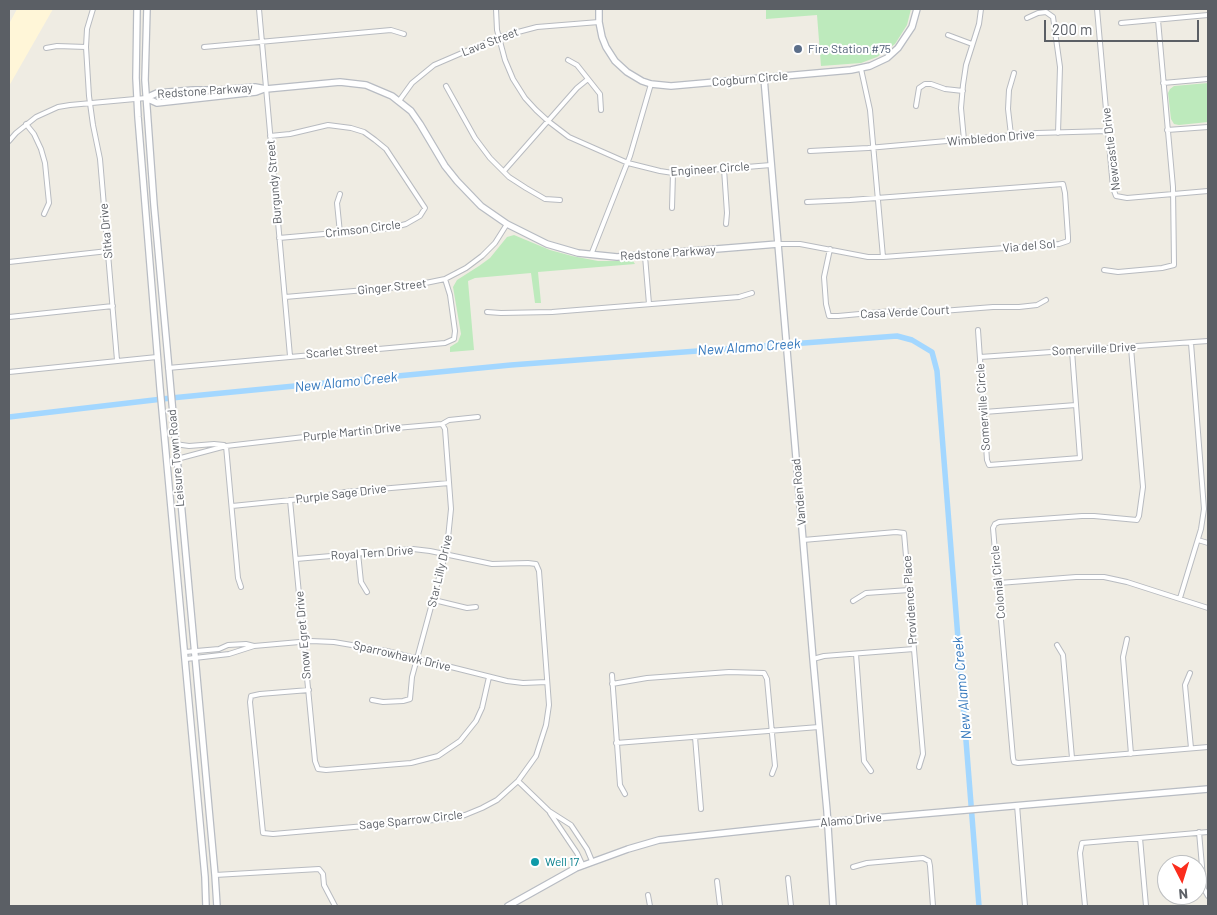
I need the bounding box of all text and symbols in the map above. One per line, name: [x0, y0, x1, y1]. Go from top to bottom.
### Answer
scale bar: [1047, 10, 1202, 42]
text: 200 m: [1052, 20, 1092, 38]
street label: Lava Street: [460, 25, 520, 59]
place label: Fire Station #75: [808, 42, 891, 56]
marker: Fire Station #75: [792, 43, 804, 55]
street label: Cogburn Circle: [711, 68, 789, 90]
street label: Redstone Parkway: [157, 80, 253, 102]
street label: Newcastle Drive: [1099, 107, 1123, 191]
street label: Wimbledon Drive: [947, 127, 1035, 149]
street label: Burgundy Street: [263, 139, 285, 225]
street label: Engineer Circle: [670, 159, 750, 179]
street label: Sitka Drive: [96, 203, 116, 259]
street label: Crimson Circle: [324, 217, 402, 241]
street label: Via del Sol: [1002, 237, 1056, 255]
street label: Redstone Parkway: [620, 242, 716, 264]
street label: Ginger Street: [357, 276, 427, 298]
street label: Casa Verde Court: [860, 302, 950, 322]
water label: New Alamo Creek: [697, 335, 801, 359]
street label: Somerville Drive: [1052, 340, 1136, 358]
street label: Scarlet Street: [305, 341, 379, 361]
street label: Somerville Circle: [973, 363, 993, 451]
water label: New Alamo Creek: [294, 368, 398, 396]
street label: Leisure Town Road: [165, 409, 187, 507]
street label: Purple Martin Drive: [302, 420, 402, 444]
street label: Vanden Road: [789, 458, 809, 526]
street label: Purple Sage Drive: [295, 481, 387, 507]
street label: Star Lilly Drive: [425, 533, 455, 609]
street label: Royal Tern Drive: [330, 543, 414, 563]
street label: Colonial Circle: [988, 545, 1008, 619]
street label: Providence Place: [900, 555, 920, 645]
street label: Snow Egret Drive: [292, 590, 314, 680]
water label: New Alamo Creek: [949, 636, 975, 740]
street label: Sparrowhawk Drive: [352, 638, 452, 674]
street label: Sage Sparrow Circle: [358, 807, 464, 833]
street label: Alamo Drive: [820, 810, 882, 830]
place label: Well 17: [545, 855, 579, 869]
north arrow: [1157, 855, 1207, 905]
marker: Well 17: [529, 856, 541, 868]
text: N: [1178, 886, 1189, 903]

